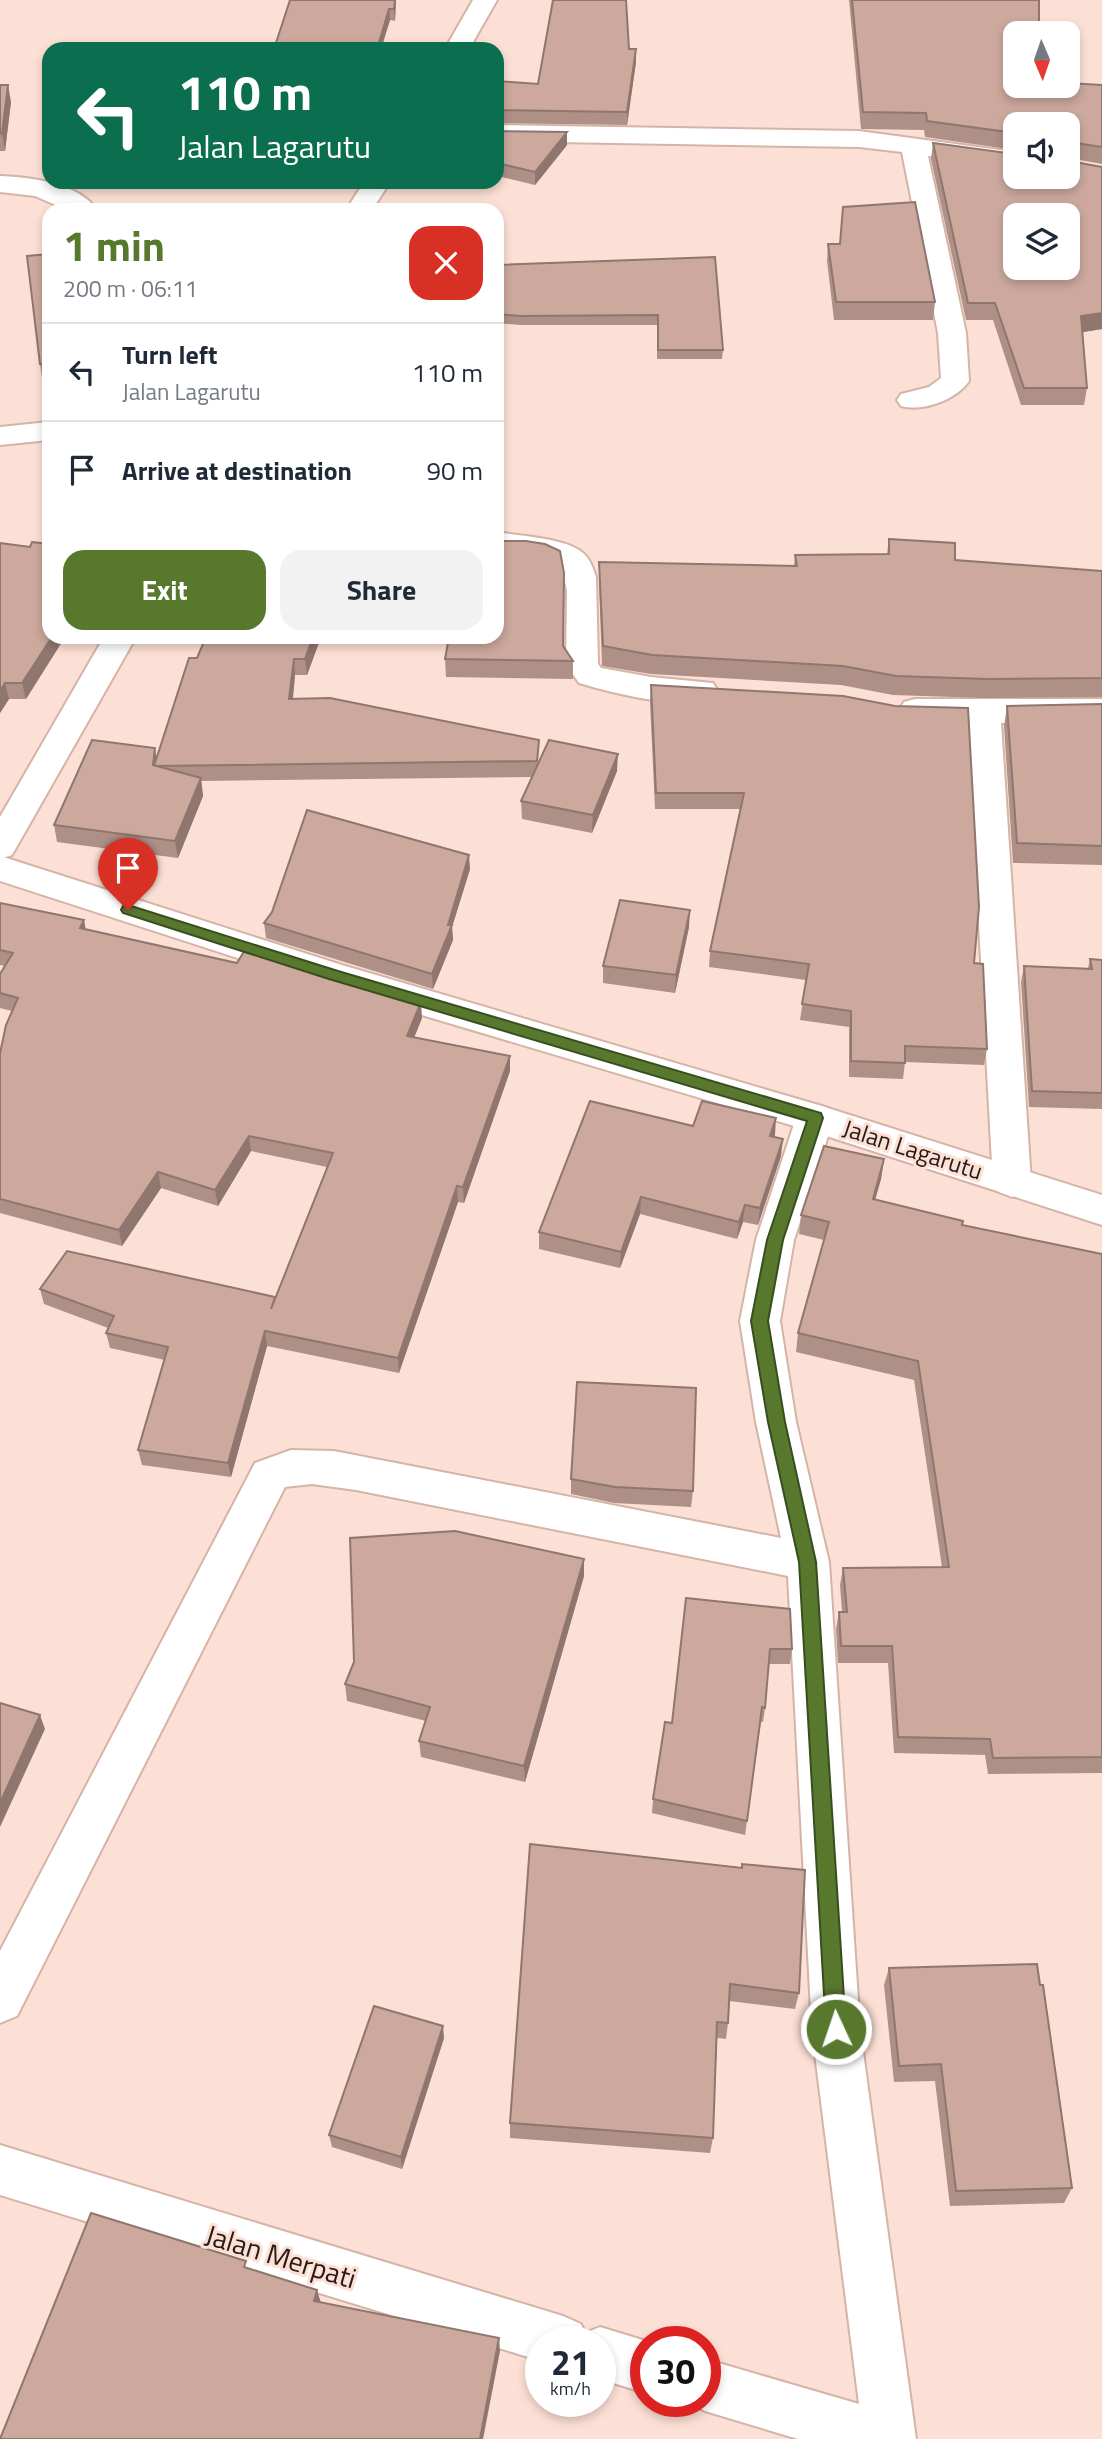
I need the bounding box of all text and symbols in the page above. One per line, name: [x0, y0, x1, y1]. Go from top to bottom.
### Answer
north arrow: [1003, 21, 1080, 98]
map controls: [1003, 21, 1080, 280]
text: 110 m: [178, 54, 312, 129]
icon: left: [63, 70, 154, 161]
button: sound: [1003, 112, 1080, 189]
text: Jalan Lagarutu: [178, 122, 371, 170]
button: layers: [1003, 203, 1080, 280]
text: 1 min: [63, 213, 165, 277]
button: close: [409, 226, 483, 300]
text: 200 m · 06:11: [63, 271, 198, 306]
text: Turn left: [122, 335, 217, 374]
icon: left: [63, 353, 101, 391]
text: 110 m: [412, 353, 483, 392]
text: Jalan Lagarutu: [122, 374, 261, 409]
icon: arrive: [63, 451, 101, 489]
text: Arrive at destination: [122, 451, 352, 490]
text: 90 m: [426, 451, 483, 490]
button: Exit: [63, 550, 266, 630]
button: Share: [280, 550, 483, 630]
pin: [98, 838, 158, 910]
icon: arrive: [109, 849, 147, 887]
street label: Jalan Lagarutu: [839, 1110, 987, 1188]
position arrow: [799, 1992, 873, 2066]
street label: Jalan Merpati: [200, 2213, 362, 2299]
speed limit sign: 30: [630, 2326, 721, 2417]
text: 21: [551, 2335, 590, 2389]
text: km/h: [550, 2375, 591, 2402]

